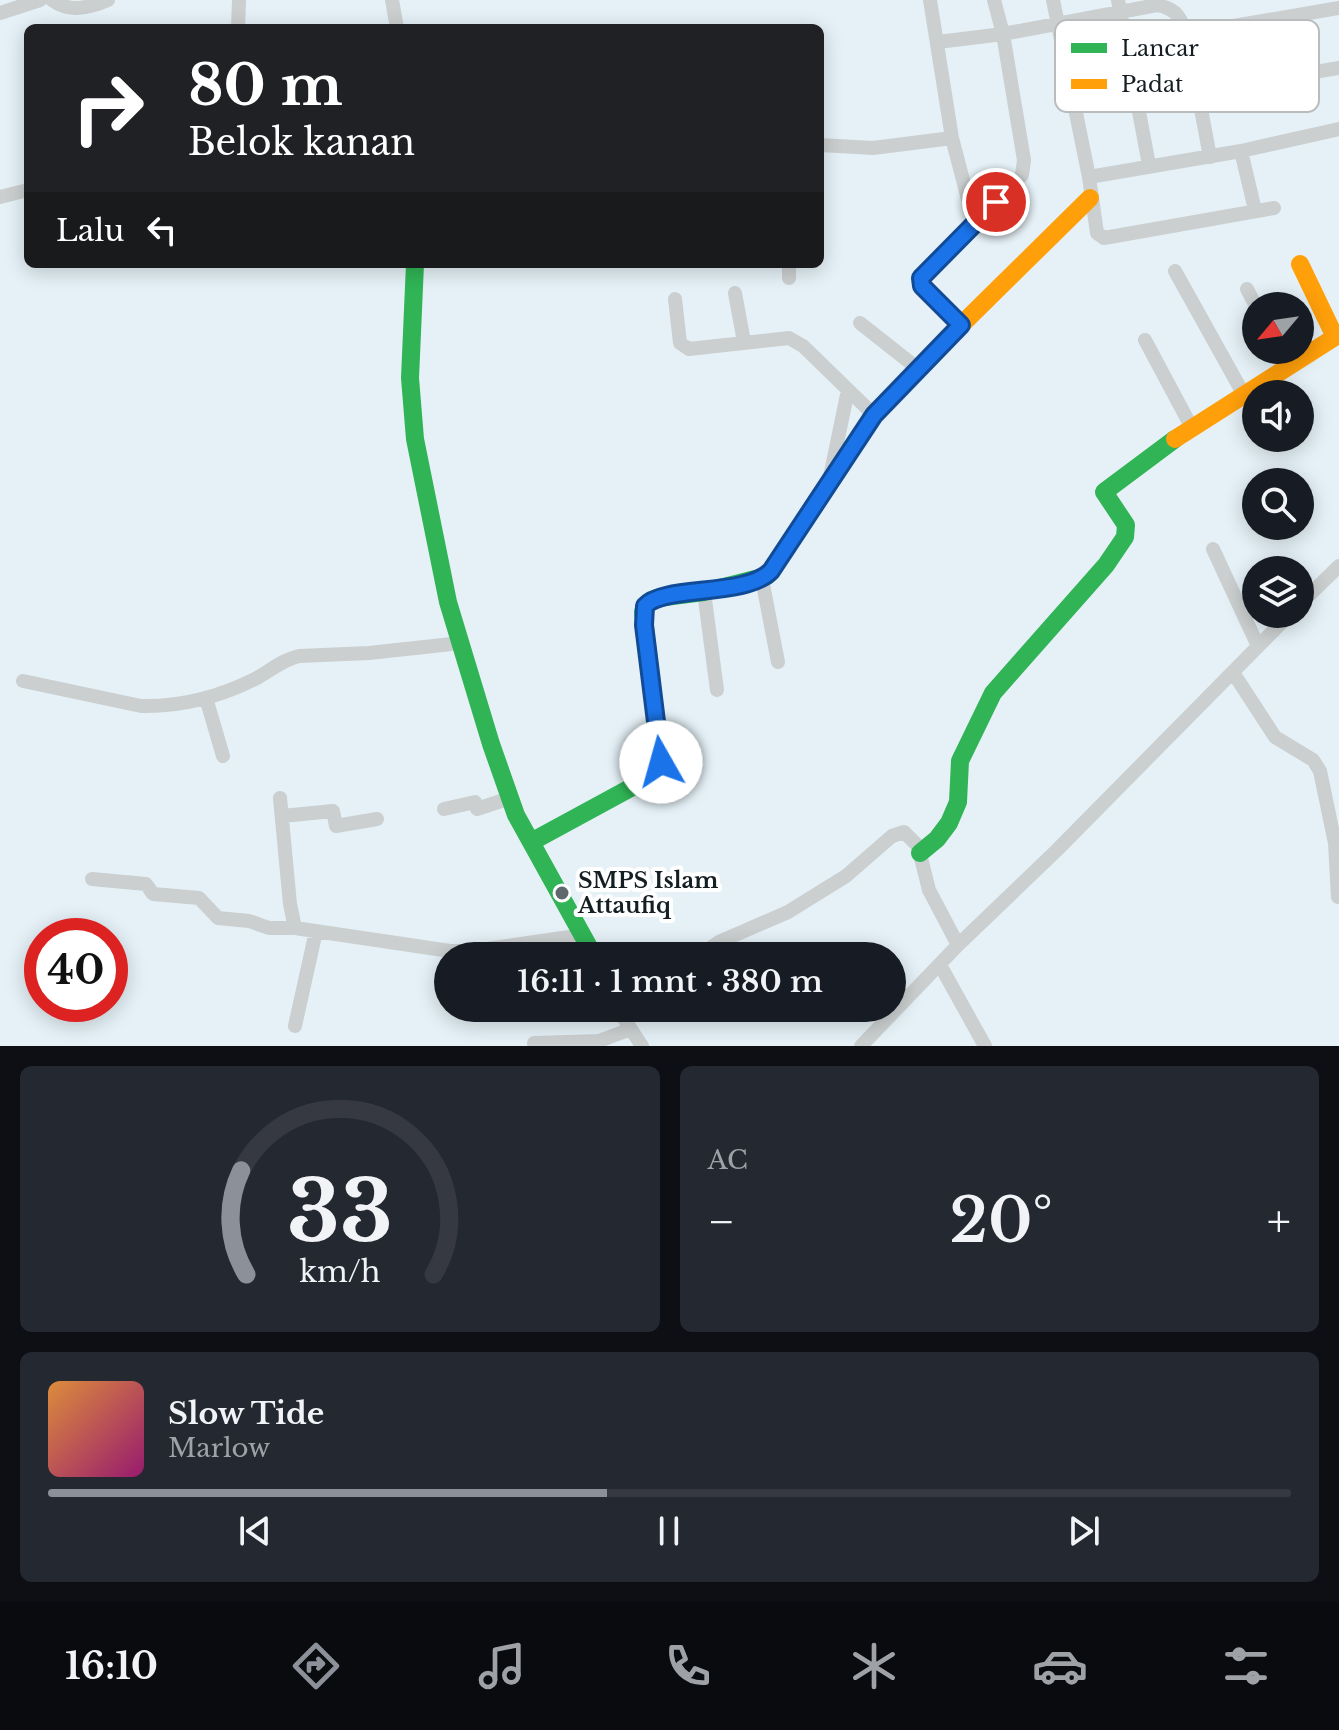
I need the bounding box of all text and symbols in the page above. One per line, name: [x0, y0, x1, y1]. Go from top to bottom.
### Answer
legend: [1055, 20, 1319, 112]
text: Lancar: [1121, 35, 1199, 62]
text: 80 m: [188, 51, 343, 120]
icon: right: [56, 56, 160, 160]
text: Padat: [1121, 71, 1184, 98]
text: Belok kanan: [188, 120, 415, 165]
pin: [962, 168, 1030, 236]
icon: arrive: [974, 180, 1018, 224]
icon: left: [140, 208, 184, 252]
text: Lalu: [56, 212, 124, 249]
north arrow: [1242, 292, 1314, 364]
map controls: [1242, 292, 1314, 628]
button: sound: [1242, 380, 1314, 452]
button: search: [1242, 468, 1314, 540]
button: layers: [1242, 556, 1314, 628]
position arrow: [619, 720, 703, 804]
place label: SMPS Islam Attaufiq: [577, 867, 718, 919]
marker: SMPS Islam Attaufiq: [553, 884, 571, 902]
speed limit sign: 40: [24, 918, 128, 1022]
text: 16:11 · 1 mnt · 380 m: [517, 963, 823, 1000]
text: AC: [708, 1144, 748, 1176]
text: 33: [287, 1160, 393, 1263]
text: 20°: [950, 1184, 1053, 1258]
text: −: [708, 1194, 735, 1249]
text: +: [1267, 1194, 1291, 1249]
text: km/h: [299, 1254, 380, 1290]
text: Slow Tide: [168, 1395, 324, 1432]
text: Marlow: [168, 1432, 270, 1464]
icon: previous: [233, 1509, 277, 1553]
icon: pause: [647, 1509, 691, 1553]
icon: next: [1062, 1509, 1106, 1553]
icon: directions: [288, 1638, 344, 1694]
icon: music: [474, 1638, 530, 1694]
icon: phone: [660, 1638, 716, 1694]
icon: climate: [846, 1638, 902, 1694]
icon: car: [1032, 1638, 1088, 1694]
icon: filters: [1218, 1638, 1274, 1694]
text: 16:10: [65, 1644, 158, 1689]

